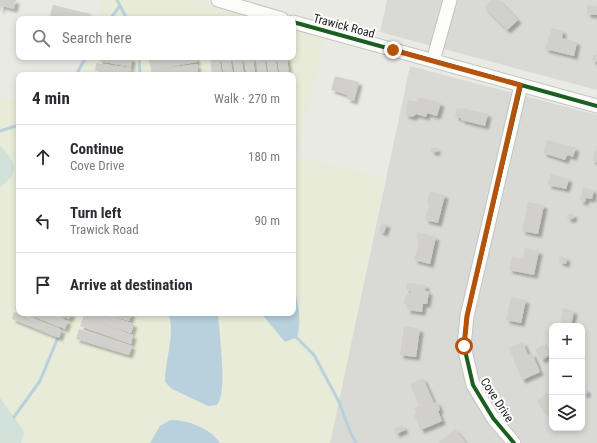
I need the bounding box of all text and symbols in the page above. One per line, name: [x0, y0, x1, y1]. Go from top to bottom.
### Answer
street label: Trawick Road: [312, 11, 376, 41]
search box: [16, 16, 296, 60]
icon: search: [30, 27, 52, 49]
text: Search here: [62, 29, 132, 47]
route end: [384, 41, 402, 59]
text: 4 min: [32, 88, 70, 108]
text: Walk · 270 m: [214, 91, 280, 106]
text: Continue: [70, 140, 124, 158]
icon: ahead: [32, 146, 54, 168]
text: 180 m: [248, 149, 280, 164]
text: Cove Drive: [70, 158, 124, 173]
text: Turn left: [70, 204, 121, 222]
icon: left: [32, 210, 54, 232]
text: 90 m: [254, 213, 280, 228]
text: Trawick Road: [70, 222, 139, 237]
icon: arrive: [32, 274, 54, 296]
text: Arrive at destination: [70, 276, 193, 294]
map controls: [549, 323, 585, 431]
button: +: [549, 323, 585, 359]
route start: [455, 337, 473, 355]
button: −: [549, 359, 585, 395]
street label: Cove Drive: [477, 375, 517, 425]
button: layers: [549, 395, 585, 431]

